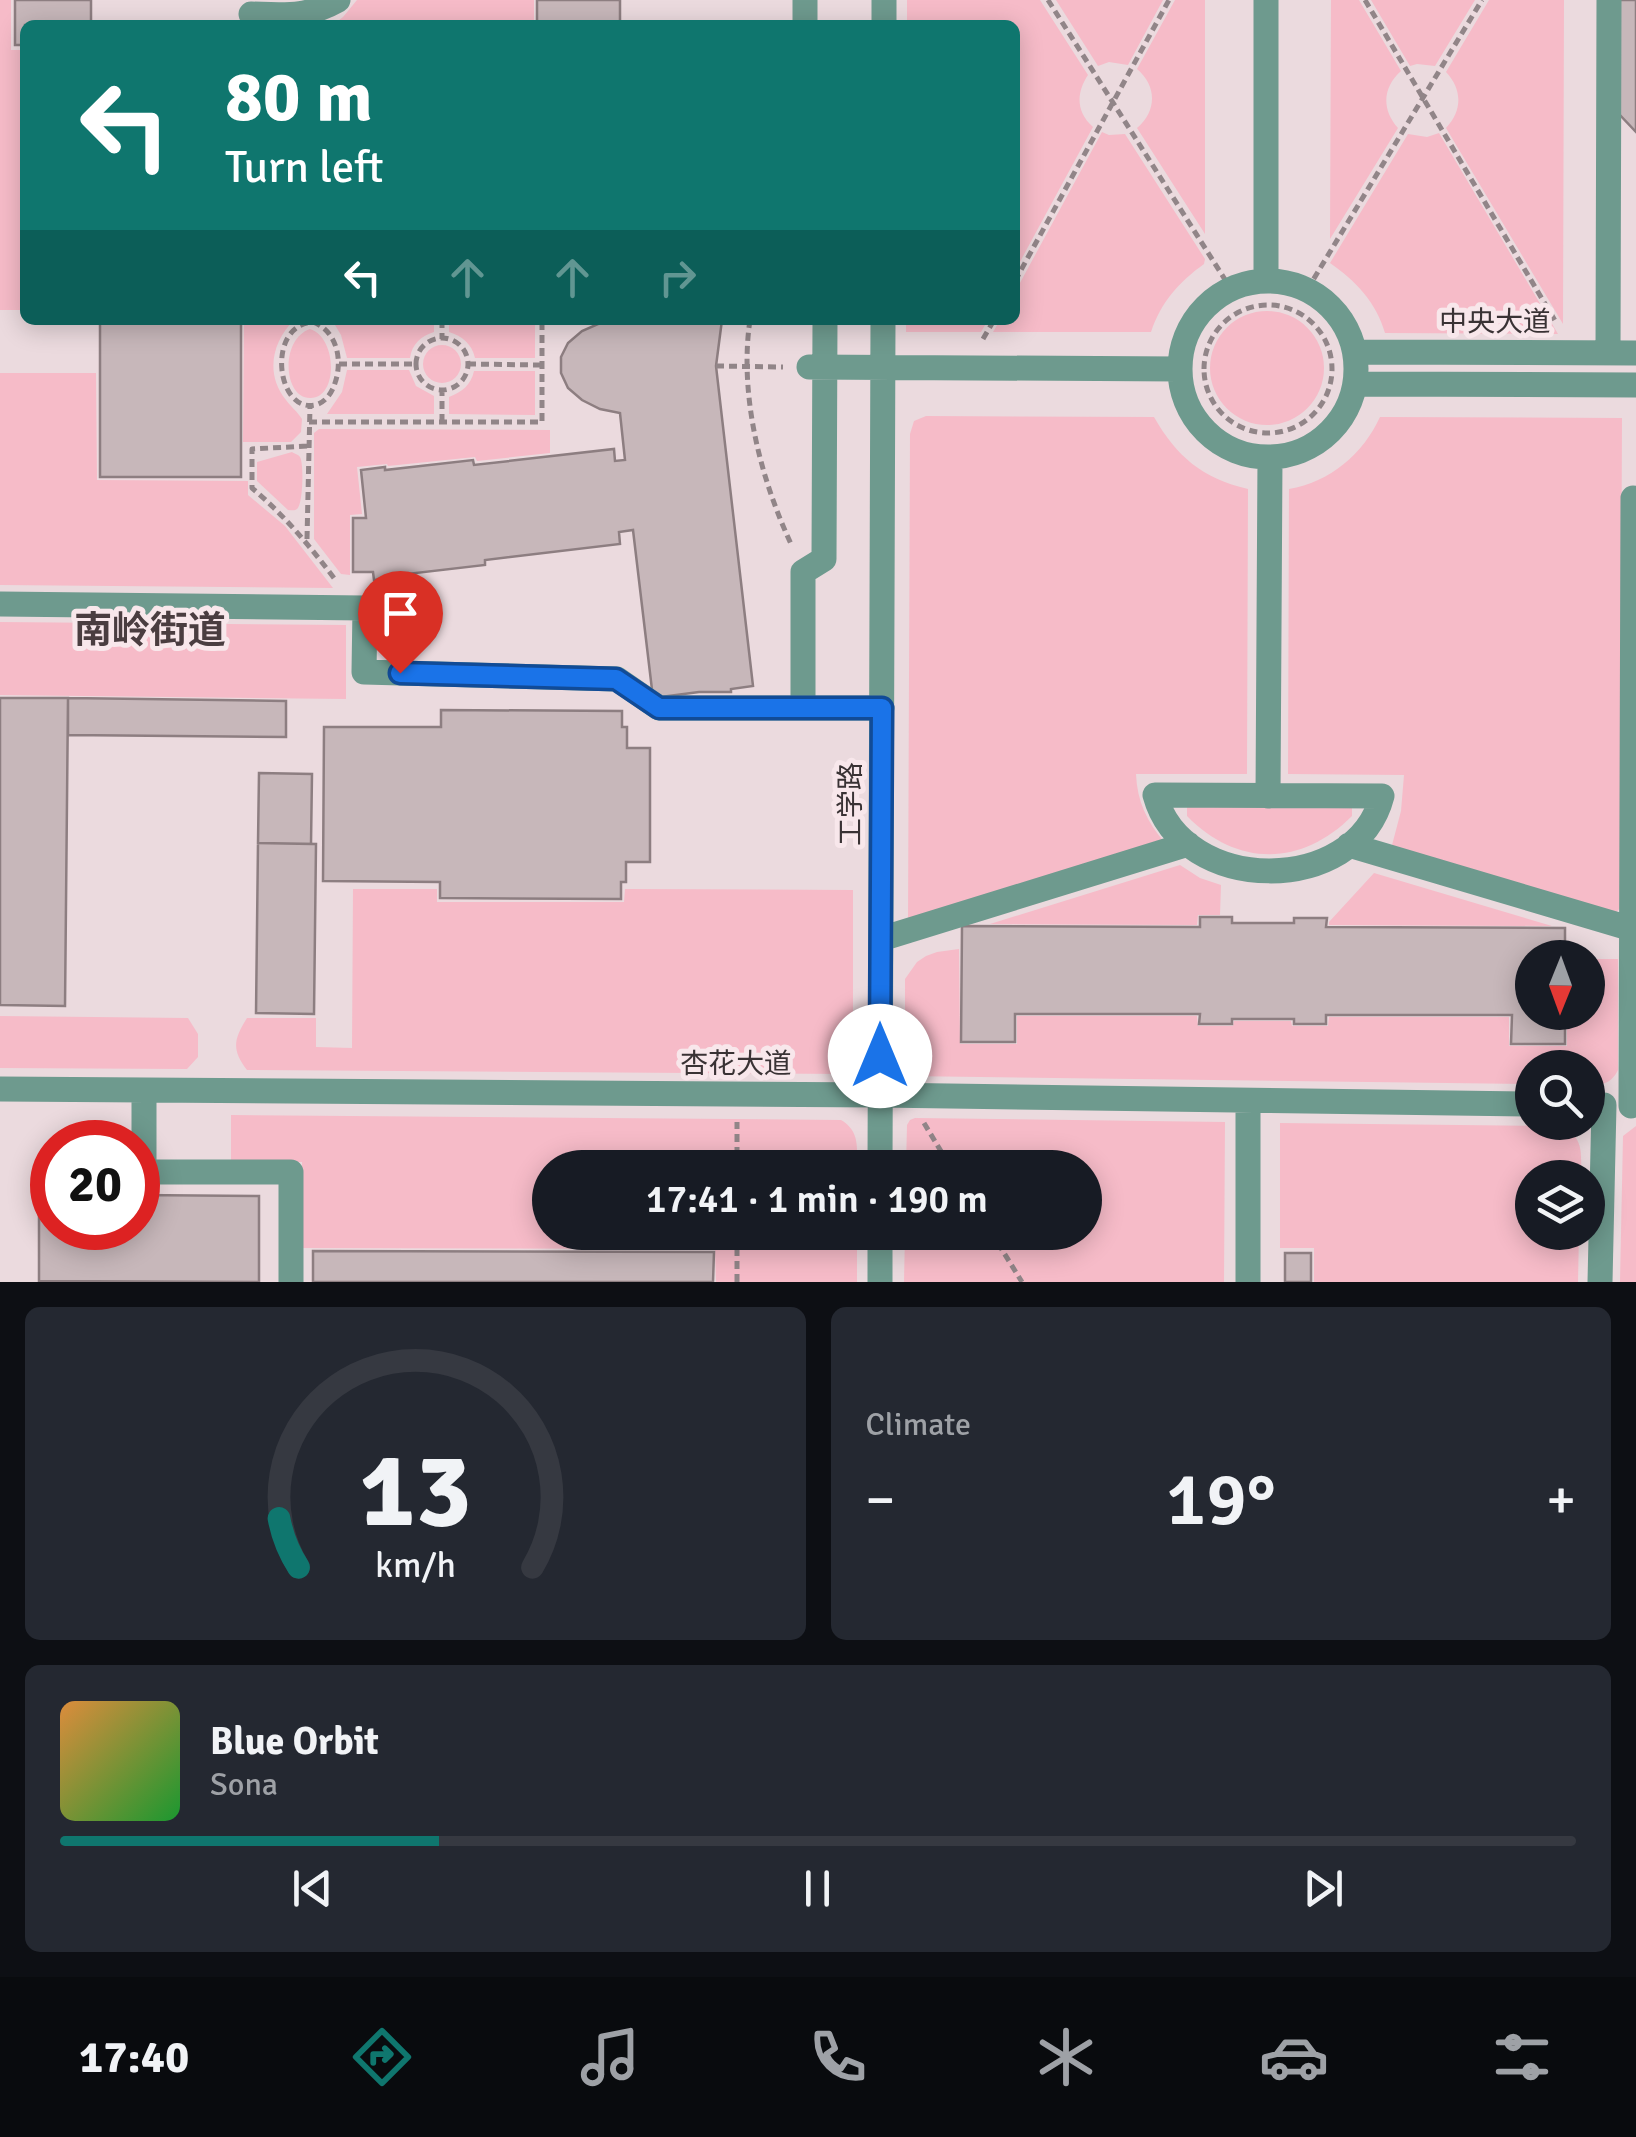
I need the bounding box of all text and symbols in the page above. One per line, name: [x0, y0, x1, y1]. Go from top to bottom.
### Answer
text: 80 m: [225, 54, 373, 140]
icon: left: [60, 60, 190, 190]
text: Turn left: [225, 140, 384, 195]
icon: left: [335, 250, 390, 305]
icon: ahead: [440, 250, 495, 305]
icon: ahead: [545, 250, 600, 305]
icon: right: [650, 250, 705, 305]
street label: 中央大道: [1439, 305, 1551, 339]
pin: [358, 571, 443, 674]
icon: arrive: [373, 586, 428, 641]
district label: 南岭街道: [74, 607, 226, 654]
street label: 工学路: [834, 762, 868, 846]
north arrow: [1515, 940, 1605, 1030]
map controls: [1515, 940, 1605, 1250]
position arrow: [828, 1004, 932, 1108]
street label: 杏花大道: [680, 1047, 792, 1081]
button: search: [1515, 1050, 1605, 1140]
speed limit sign: 20: [30, 1120, 160, 1250]
button: layers: [1515, 1160, 1605, 1250]
text: 17:41 · 1 min · 190 m: [646, 1176, 988, 1223]
text: Climate: [866, 1405, 971, 1444]
text: 13: [359, 1427, 471, 1555]
text: 19°: [1166, 1453, 1276, 1546]
text: −: [866, 1466, 895, 1534]
text: +: [1546, 1466, 1576, 1534]
text: km/h: [375, 1543, 456, 1587]
text: Blue Orbit: [210, 1718, 379, 1765]
text: Sona: [210, 1765, 278, 1804]
icon: previous: [285, 1861, 340, 1916]
icon: pause: [790, 1861, 845, 1916]
icon: next: [1296, 1861, 1351, 1916]
icon: directions: [347, 2022, 417, 2092]
icon: music: [575, 2022, 645, 2092]
icon: phone: [803, 2022, 873, 2092]
icon: climate: [1031, 2022, 1101, 2092]
icon: car: [1259, 2022, 1329, 2092]
icon: filters: [1487, 2022, 1557, 2092]
text: 17:40: [79, 2030, 189, 2085]

